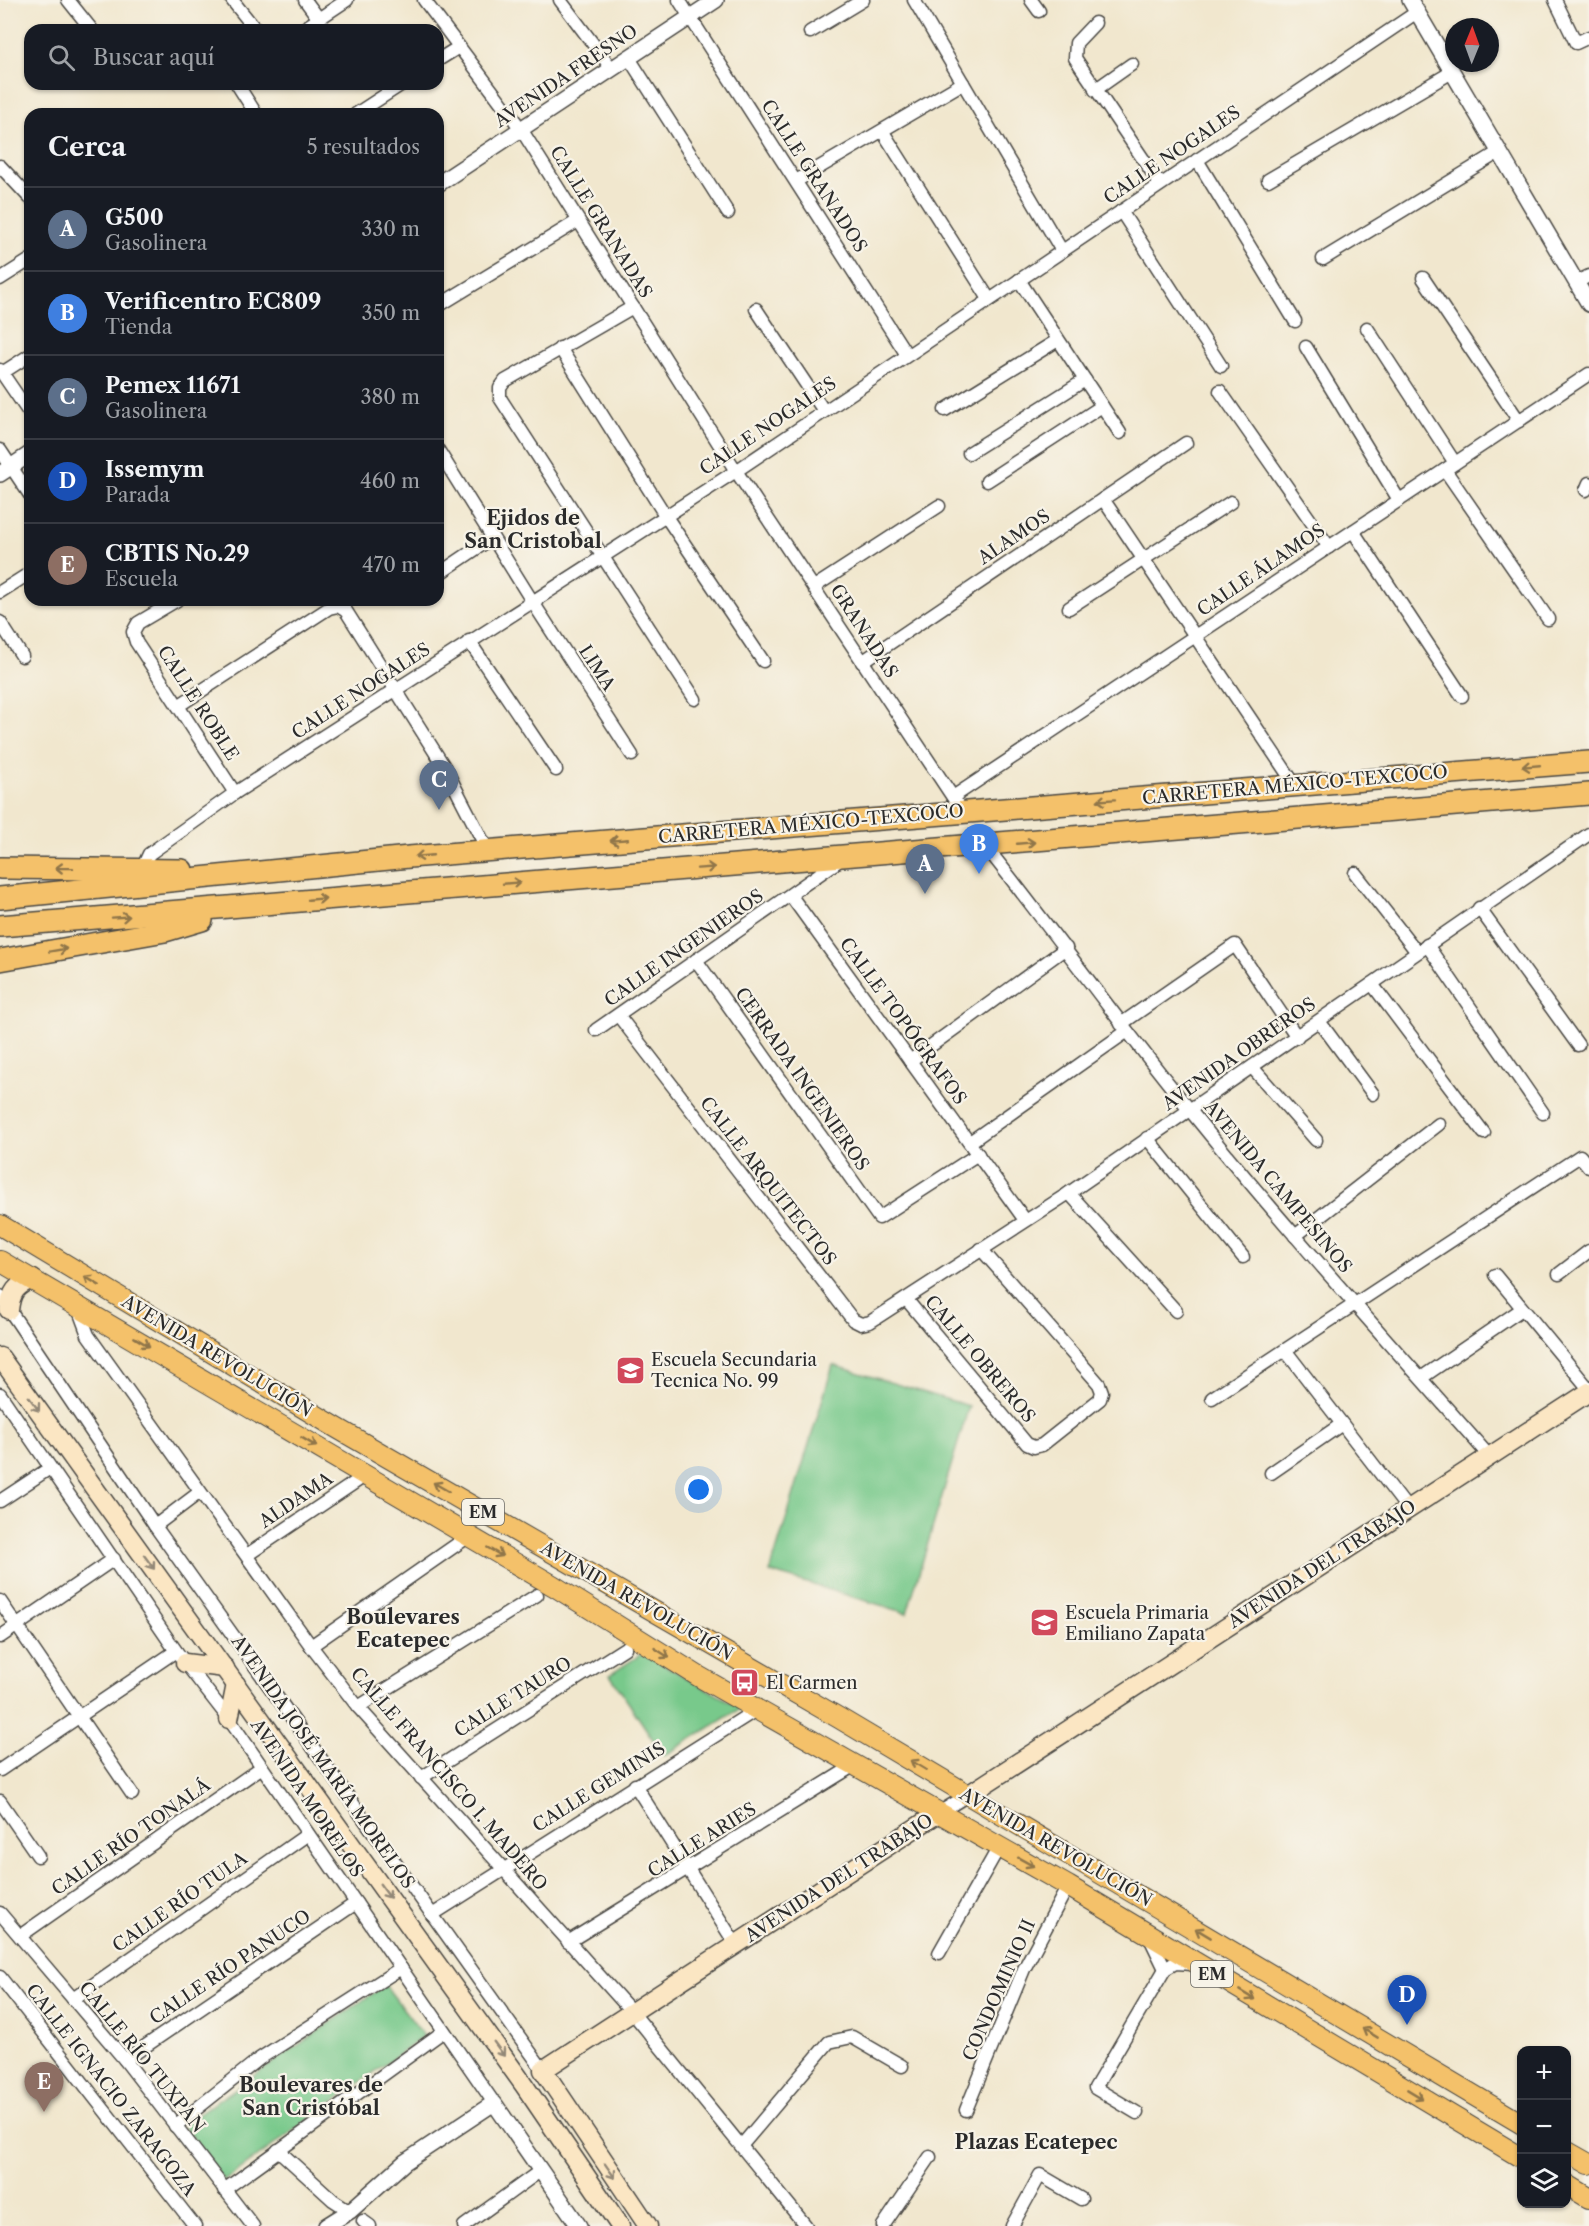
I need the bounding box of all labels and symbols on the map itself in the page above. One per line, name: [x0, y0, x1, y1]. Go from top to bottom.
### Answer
north arrow: [1445, 18, 1499, 72]
street label: AVENIDA FRESNO: [489, 20, 642, 133]
street label: CALLE GRANADOS: [756, 96, 872, 256]
street label: CALLE NOGALES: [1099, 101, 1245, 209]
street label: CALLE GRANADAS: [545, 142, 657, 302]
street label: CALLE NOGALES: [695, 372, 841, 480]
street label: ALAMOS: [973, 505, 1054, 570]
district label: Ejidos de San Cristobal: [464, 506, 602, 553]
street label: CALLE ÁLAMOS: [1192, 518, 1329, 621]
street label: GRANADAS: [826, 580, 902, 682]
street label: CALLE NOGALES: [288, 638, 434, 744]
street label: CALLE ROBLE: [153, 641, 243, 765]
street label: LIMA: [574, 641, 620, 696]
pin: C: [420, 760, 458, 810]
street label: CARRETERA MÉXICO-TEXCOCO: [1141, 760, 1449, 809]
one-way arrow: [1521, 761, 1541, 772]
one-way arrow: [1097, 795, 1116, 806]
street label: CARRETERA MÉXICO-TEXCOCO: [657, 799, 965, 848]
pin: B: [960, 824, 998, 874]
one-way arrow: [609, 835, 629, 846]
one-way arrow: [1016, 837, 1036, 848]
pin: A: [906, 844, 944, 894]
one-way arrow: [415, 851, 435, 862]
one-way arrow: [55, 862, 75, 873]
one-way arrow: [696, 862, 716, 873]
one-way arrow: [501, 877, 521, 888]
street label: CALLE INGENIEROS: [600, 885, 768, 1011]
one-way arrow: [307, 893, 327, 904]
one-way arrow: [111, 911, 131, 922]
street label: CALLE TOPÓGRAFOS: [835, 933, 972, 1109]
one-way arrow: [47, 944, 67, 955]
street label: CERRADA INGENIEROS: [730, 983, 874, 1175]
street label: AVENIDA OBREROS: [1157, 993, 1320, 1116]
street label: CALLE ARQUITECTOS: [695, 1092, 841, 1270]
street label: AVENIDA CAMPESINOS: [1199, 1096, 1356, 1278]
one-way arrow: [84, 1275, 101, 1287]
street label: AVENIDA REVOLUCIÓN: [117, 1289, 317, 1422]
street label: CALLE OBREROS: [920, 1291, 1040, 1427]
one-way arrow: [133, 1337, 150, 1349]
place label: Escuela Secundaria Tecnica No. 99: [651, 1349, 817, 1392]
school or university icon: Escuela Secundaria Tecnica No. 99: [614, 1354, 646, 1386]
one-way arrow: [28, 1396, 40, 1412]
one-way arrow: [300, 1436, 317, 1448]
street label: ALDAMA: [254, 1467, 338, 1533]
your location: [684, 1475, 713, 1504]
one-way arrow: [433, 1481, 450, 1493]
street label: AVENIDA DEL TRABAJO: [1223, 1495, 1420, 1634]
road number: EM: [462, 1499, 504, 1525]
street label: AVENIDA REVOLUCIÓN: [536, 1535, 738, 1665]
one-way arrow: [486, 1546, 503, 1558]
one-way arrow: [143, 1554, 155, 1570]
place label: Escuela Primaria Emiliano Zapata: [1065, 1602, 1210, 1645]
district label: Boulevares Ecatepec: [346, 1605, 460, 1652]
school or university icon: Escuela Primaria Emiliano Zapata: [1028, 1607, 1060, 1639]
street label: AVENIDA JOSÉ MARÍA MORELOS: [226, 1630, 420, 1893]
one-way arrow: [653, 1647, 670, 1659]
street label: CALLE TAURO: [450, 1652, 576, 1742]
street label: CALLE FRANCISCO I. MADERO: [346, 1663, 552, 1895]
bus stop icon: El Carmen: [729, 1667, 761, 1699]
place label: El Carmen: [766, 1672, 858, 1694]
street label: AVENIDA MORELOS: [245, 1714, 368, 1881]
street label: CALLE GEMINIS: [529, 1737, 669, 1837]
one-way arrow: [910, 1759, 927, 1771]
street label: CALLE RÍO TONALÁ: [47, 1773, 215, 1900]
street label: AVENIDA REVOLUCIÓN: [955, 1781, 1157, 1911]
street label: CALLE ARIES: [644, 1798, 760, 1882]
street label: AVENIDA DEL TRABAJO: [740, 1809, 937, 1948]
street label: CALLE RÍO TULA: [108, 1846, 252, 1957]
one-way arrow: [1016, 1857, 1034, 1868]
one-way arrow: [379, 1883, 391, 1899]
street label: CALLE RÍO PANUCO: [145, 1904, 315, 2029]
street label: CONDOMINIO II: [958, 1916, 1040, 2064]
one-way arrow: [1195, 1927, 1212, 1939]
road number: EM: [1191, 1961, 1233, 1987]
pin: D: [1388, 1976, 1426, 2025]
street label: CALLE RÍO TUXPAN: [74, 1977, 210, 2137]
street label: CALLE IGNACIO ZARAGOZA: [21, 1980, 201, 2200]
one-way arrow: [1238, 1989, 1255, 2001]
one-way arrow: [1362, 2027, 1379, 2039]
one-way arrow: [493, 2041, 505, 2057]
pin: E: [24, 2062, 63, 2112]
district label: Boulevares de San Cristóbal: [239, 2073, 383, 2120]
one-way arrow: [1406, 2088, 1423, 2100]
district label: Plazas Ecatepec: [955, 2130, 1117, 2154]
one-way arrow: [604, 2163, 616, 2179]

